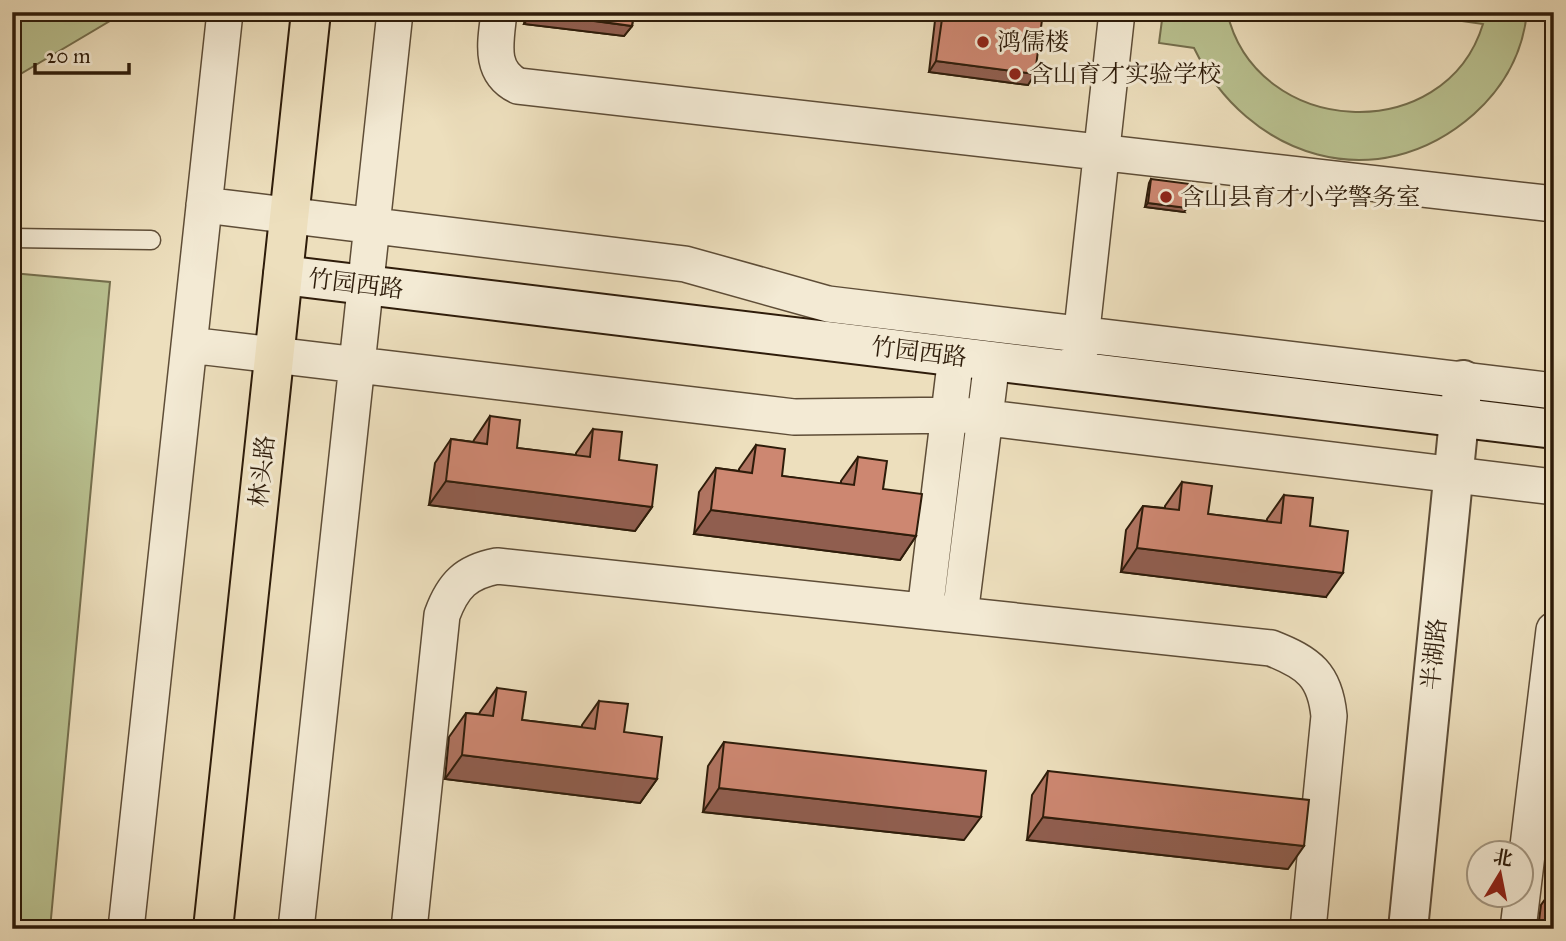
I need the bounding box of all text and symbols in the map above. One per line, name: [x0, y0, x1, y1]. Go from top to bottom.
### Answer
place label: 鸿儒楼: [997, 27, 1069, 57]
scale bar: [35, 32, 130, 76]
marker: 鸿儒楼: [975, 34, 991, 50]
text: 20 m: [46, 43, 91, 69]
place label: 含山育才实验学校: [1029, 59, 1221, 89]
marker: 含山育才实验学校: [1007, 66, 1023, 82]
place label: 含山县育才小学警务室: [1180, 182, 1420, 212]
marker: 含山县育才小学警务室: [1158, 189, 1174, 205]
street label: 竹园西路: [307, 263, 405, 305]
street label: 竹园西路: [870, 331, 968, 373]
street label: 林头路: [243, 434, 281, 508]
street label: 半湖路: [1415, 617, 1453, 691]
north arrow: [1464, 839, 1534, 909]
text: 北: [1492, 845, 1514, 871]

